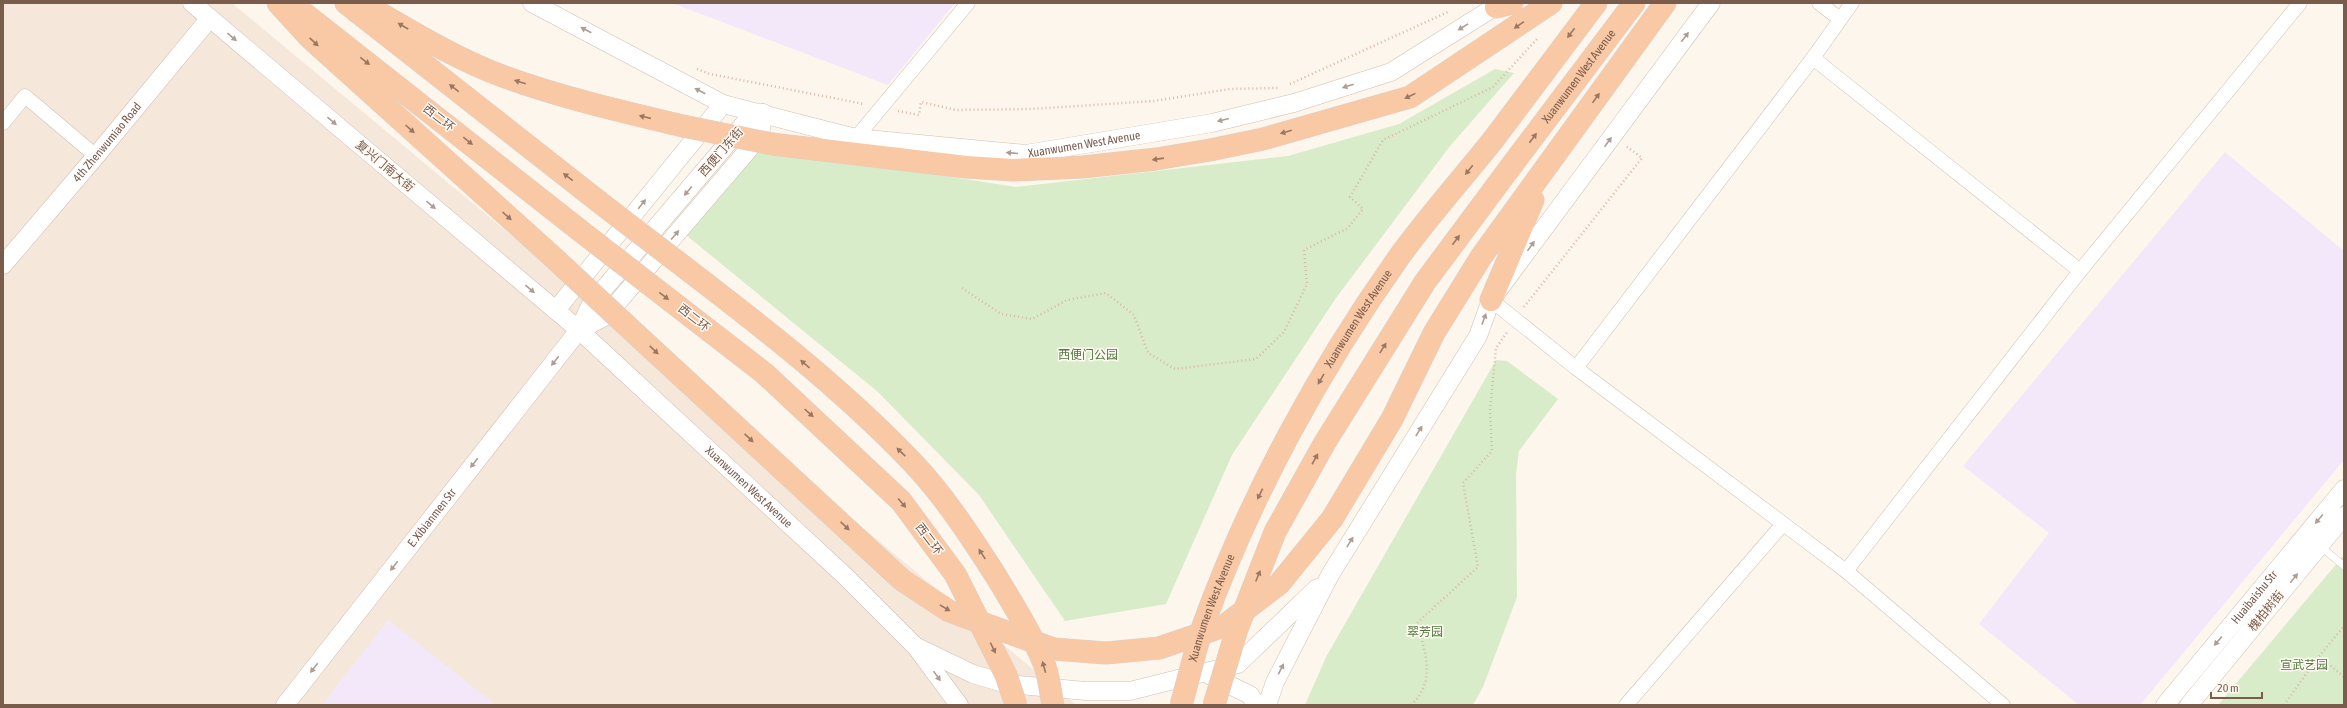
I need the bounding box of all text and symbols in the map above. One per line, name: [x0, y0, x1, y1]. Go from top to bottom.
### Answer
one-way arrow: [1514, 21, 1524, 29]
one-way arrow: [397, 23, 409, 30]
one-way arrow: [1458, 23, 1468, 31]
one-way arrow: [580, 27, 591, 34]
street label: Xuanwumen West Avenue: [1539, 27, 1619, 126]
one-way arrow: [1567, 28, 1575, 39]
one-way arrow: [1681, 32, 1689, 43]
one-way arrow: [227, 33, 238, 42]
one-way arrow: [309, 37, 319, 46]
one-way arrow: [360, 57, 371, 65]
one-way arrow: [514, 79, 526, 85]
one-way arrow: [1342, 83, 1354, 89]
one-way arrow: [449, 84, 460, 93]
one-way arrow: [695, 88, 706, 95]
one-way arrow: [1404, 93, 1416, 99]
one-way arrow: [1592, 93, 1601, 104]
street label: 4th Zhenwumiao Road: [70, 100, 144, 185]
street label: 西二环: [421, 101, 457, 135]
one-way arrow: [639, 114, 651, 120]
one-way arrow: [326, 117, 337, 126]
one-way arrow: [1217, 118, 1229, 124]
one-way arrow: [405, 125, 415, 134]
street label: 西便门东街: [696, 125, 746, 179]
street label: Xuanwumen West Avenue: [1027, 128, 1141, 161]
one-way arrow: [1279, 129, 1291, 135]
one-way arrow: [1528, 133, 1537, 144]
one-way arrow: [1604, 136, 1612, 147]
street label: 复兴门南大街: [353, 137, 417, 195]
one-way arrow: [462, 137, 473, 146]
one-way arrow: [1006, 149, 1018, 156]
one-way arrow: [1152, 156, 1165, 162]
one-way arrow: [1464, 165, 1473, 176]
one-way arrow: [562, 173, 573, 181]
one-way arrow: [683, 185, 692, 196]
one-way arrow: [638, 198, 646, 209]
one-way arrow: [426, 200, 436, 209]
one-way arrow: [502, 211, 511, 220]
one-way arrow: [670, 231, 679, 240]
one-way arrow: [1451, 235, 1460, 246]
one-way arrow: [1527, 241, 1535, 252]
street label: Xuanwumen West Avenue: [1321, 267, 1395, 370]
one-way arrow: [525, 284, 536, 293]
one-way arrow: [659, 292, 670, 300]
street label: 西二环: [676, 301, 712, 335]
one-way arrow: [1481, 313, 1487, 325]
one-way arrow: [1379, 343, 1387, 353]
one-way arrow: [649, 345, 659, 355]
park label: 西便门公园: [1058, 348, 1118, 362]
one-way arrow: [550, 356, 559, 367]
one-way arrow: [800, 360, 811, 369]
one-way arrow: [1318, 373, 1325, 385]
one-way arrow: [804, 408, 814, 418]
one-way arrow: [1415, 426, 1423, 436]
one-way arrow: [744, 433, 754, 443]
street label: Xuanwumen West Avenue: [702, 443, 795, 531]
one-way arrow: [896, 447, 906, 457]
one-way arrow: [1312, 453, 1319, 465]
one-way arrow: [470, 458, 479, 469]
street label: E. Xibianmen Str: [405, 485, 459, 550]
one-way arrow: [1257, 488, 1264, 499]
one-way arrow: [898, 498, 907, 509]
one-way arrow: [2315, 514, 2324, 525]
street label: 西二环: [913, 520, 945, 558]
one-way arrow: [840, 521, 850, 531]
one-way arrow: [1347, 536, 1354, 548]
one-way arrow: [978, 548, 985, 559]
street label: Xuanwumen West Avenue: [1186, 552, 1238, 663]
one-way arrow: [390, 560, 399, 571]
street label: Huaibaishu Str: [2228, 567, 2281, 627]
one-way arrow: [1256, 569, 1262, 581]
one-way arrow: [2289, 572, 2298, 583]
street label: 槐柏树街: [2245, 588, 2287, 634]
one-way arrow: [939, 605, 951, 612]
park label: 翠芳园: [1407, 625, 1443, 639]
one-way arrow: [2214, 636, 2223, 646]
one-way arrow: [990, 643, 997, 654]
park label: 宣武艺园: [2280, 658, 2328, 672]
one-way arrow: [1041, 661, 1047, 673]
one-way arrow: [310, 663, 318, 674]
one-way arrow: [1278, 663, 1285, 675]
one-way arrow: [933, 670, 942, 681]
scale bar: [2211, 674, 2262, 700]
text: 20 m: [2217, 681, 2239, 695]

